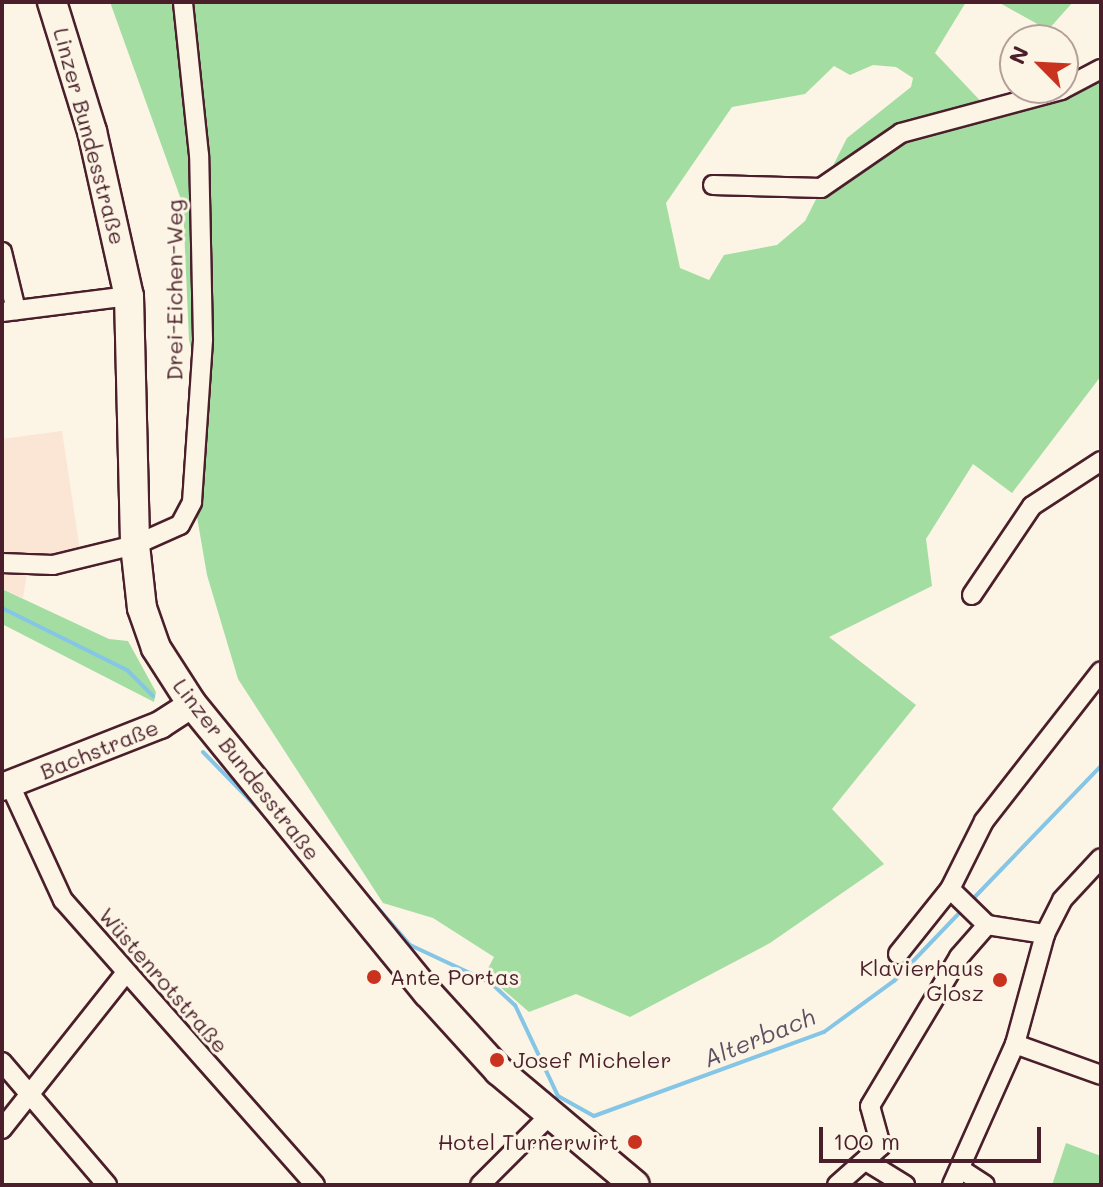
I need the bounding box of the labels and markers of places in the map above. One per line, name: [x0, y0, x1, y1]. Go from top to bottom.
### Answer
place label: Klavierhaus Glosz: [860, 954, 984, 1006]
place label: Ante Portas: [390, 964, 519, 990]
marker: Ante Portas: [365, 968, 383, 986]
marker: Klavierhaus Glosz: [991, 971, 1009, 989]
place label: Josef Micheler: [513, 1047, 671, 1073]
marker: Josef Micheler: [488, 1051, 506, 1069]
place label: Hotel Turnerwirt: [438, 1129, 619, 1155]
marker: Hotel Turnerwirt: [626, 1133, 644, 1151]

